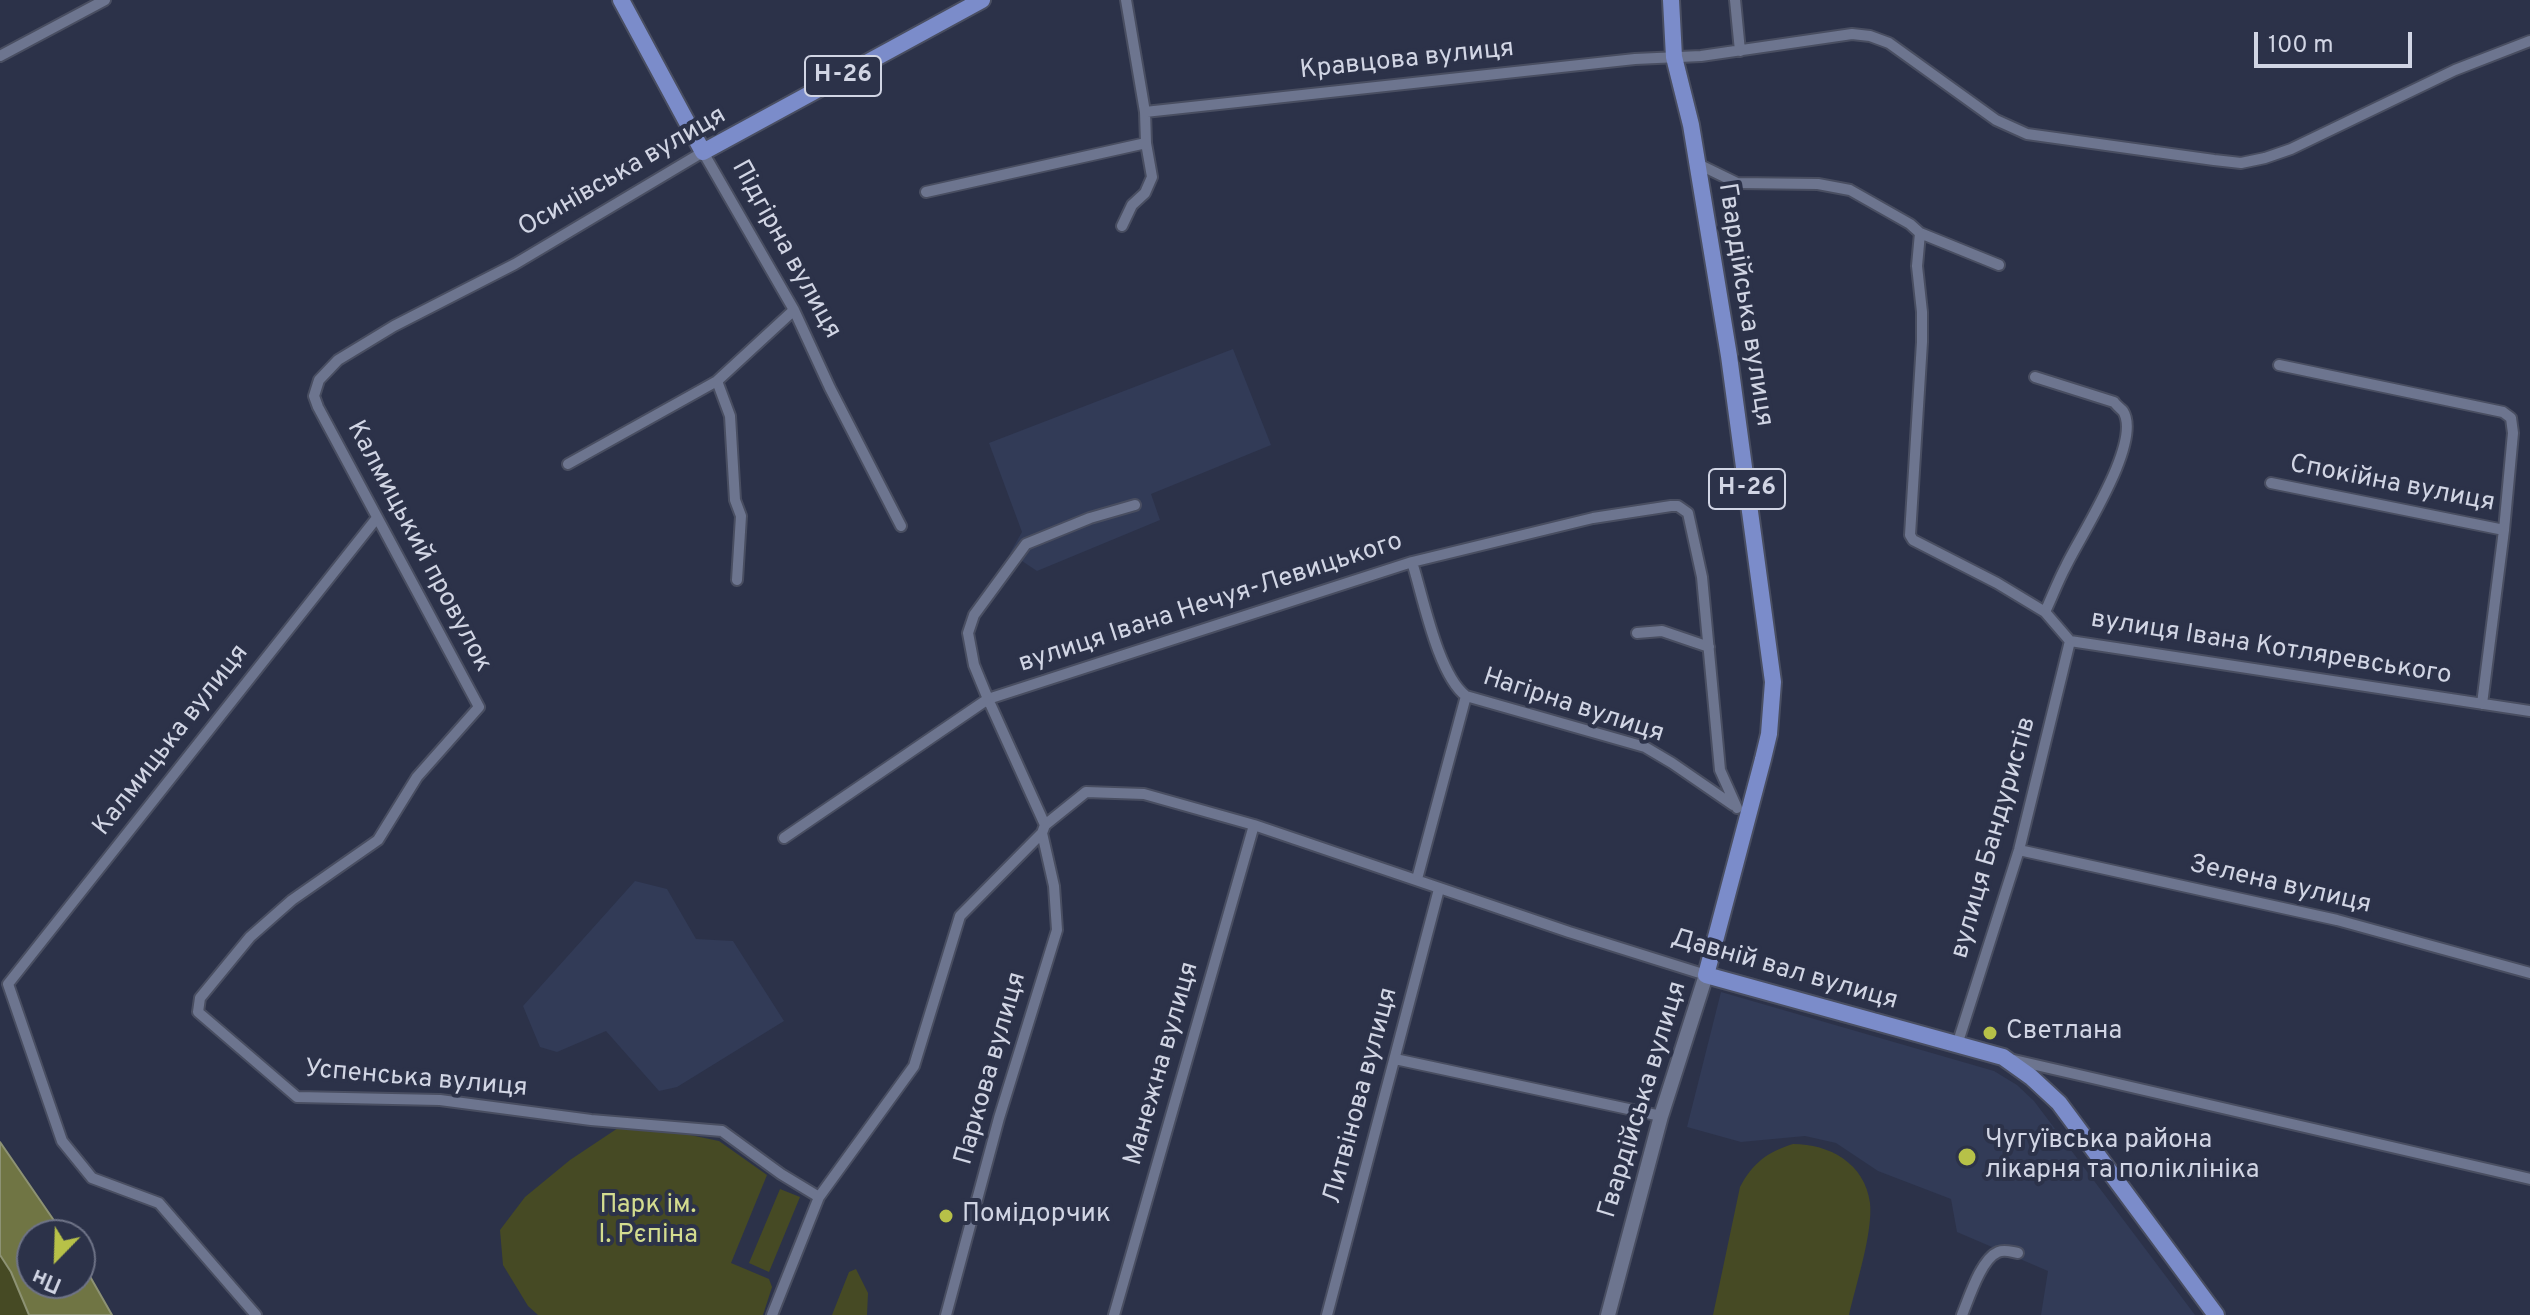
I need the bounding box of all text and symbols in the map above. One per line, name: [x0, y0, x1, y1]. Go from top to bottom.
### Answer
scale bar: [2258, 16, 2416, 66]
text: 100 m: [2268, 31, 2334, 61]
street label: Кравцова вулиця: [1298, 34, 1516, 88]
road number: Н-26: [805, 56, 881, 96]
street label: Осинівська вулиця: [514, 101, 732, 245]
street label: Підгірна вулиця: [723, 155, 847, 345]
street label: Гвардійська вулиця: [1709, 181, 1779, 429]
street label: Калмицький провулок: [339, 416, 497, 678]
street label: Спокійна вулиця: [2287, 450, 2497, 520]
road number: Н-26: [1709, 469, 1785, 509]
street label: вулиця Івана Нечуя-Левицького: [1015, 527, 1407, 681]
street label: вулиця Івана Котляревського: [2088, 605, 2454, 693]
street label: Калмицька вулиця: [88, 639, 256, 843]
street label: Нагірна вулиця: [1478, 663, 1668, 751]
street label: вулиця Бандуристів: [1946, 714, 2044, 962]
street label: Зелена вулиця: [2186, 850, 2374, 922]
street label: Давній вал вулиця: [1667, 924, 1901, 1018]
street label: Манежна вулиця: [1119, 959, 1207, 1169]
street label: Паркова вулиця: [950, 969, 1034, 1169]
street label: Гвардійська вулиця: [1593, 978, 1695, 1222]
street label: Литвінова вулиця: [1318, 984, 1406, 1208]
place label: Светлана: [2006, 1017, 2122, 1049]
marker: Светлана: [1981, 1024, 1999, 1042]
street label: Успенська вулиця: [303, 1055, 529, 1105]
place label: Чугуївська района лікарня та поліклініка: [1985, 1126, 2259, 1188]
marker: Чугуївська района лікарня та поліклініка: [1956, 1146, 1978, 1168]
park label: Парк ім. І. Рєпіна: [598, 1191, 698, 1252]
place label: Помідорчик: [962, 1200, 1111, 1232]
marker: Помідорчик: [937, 1207, 955, 1225]
north arrow: [16, 1219, 96, 1299]
text: Пн: [28, 1261, 66, 1298]

